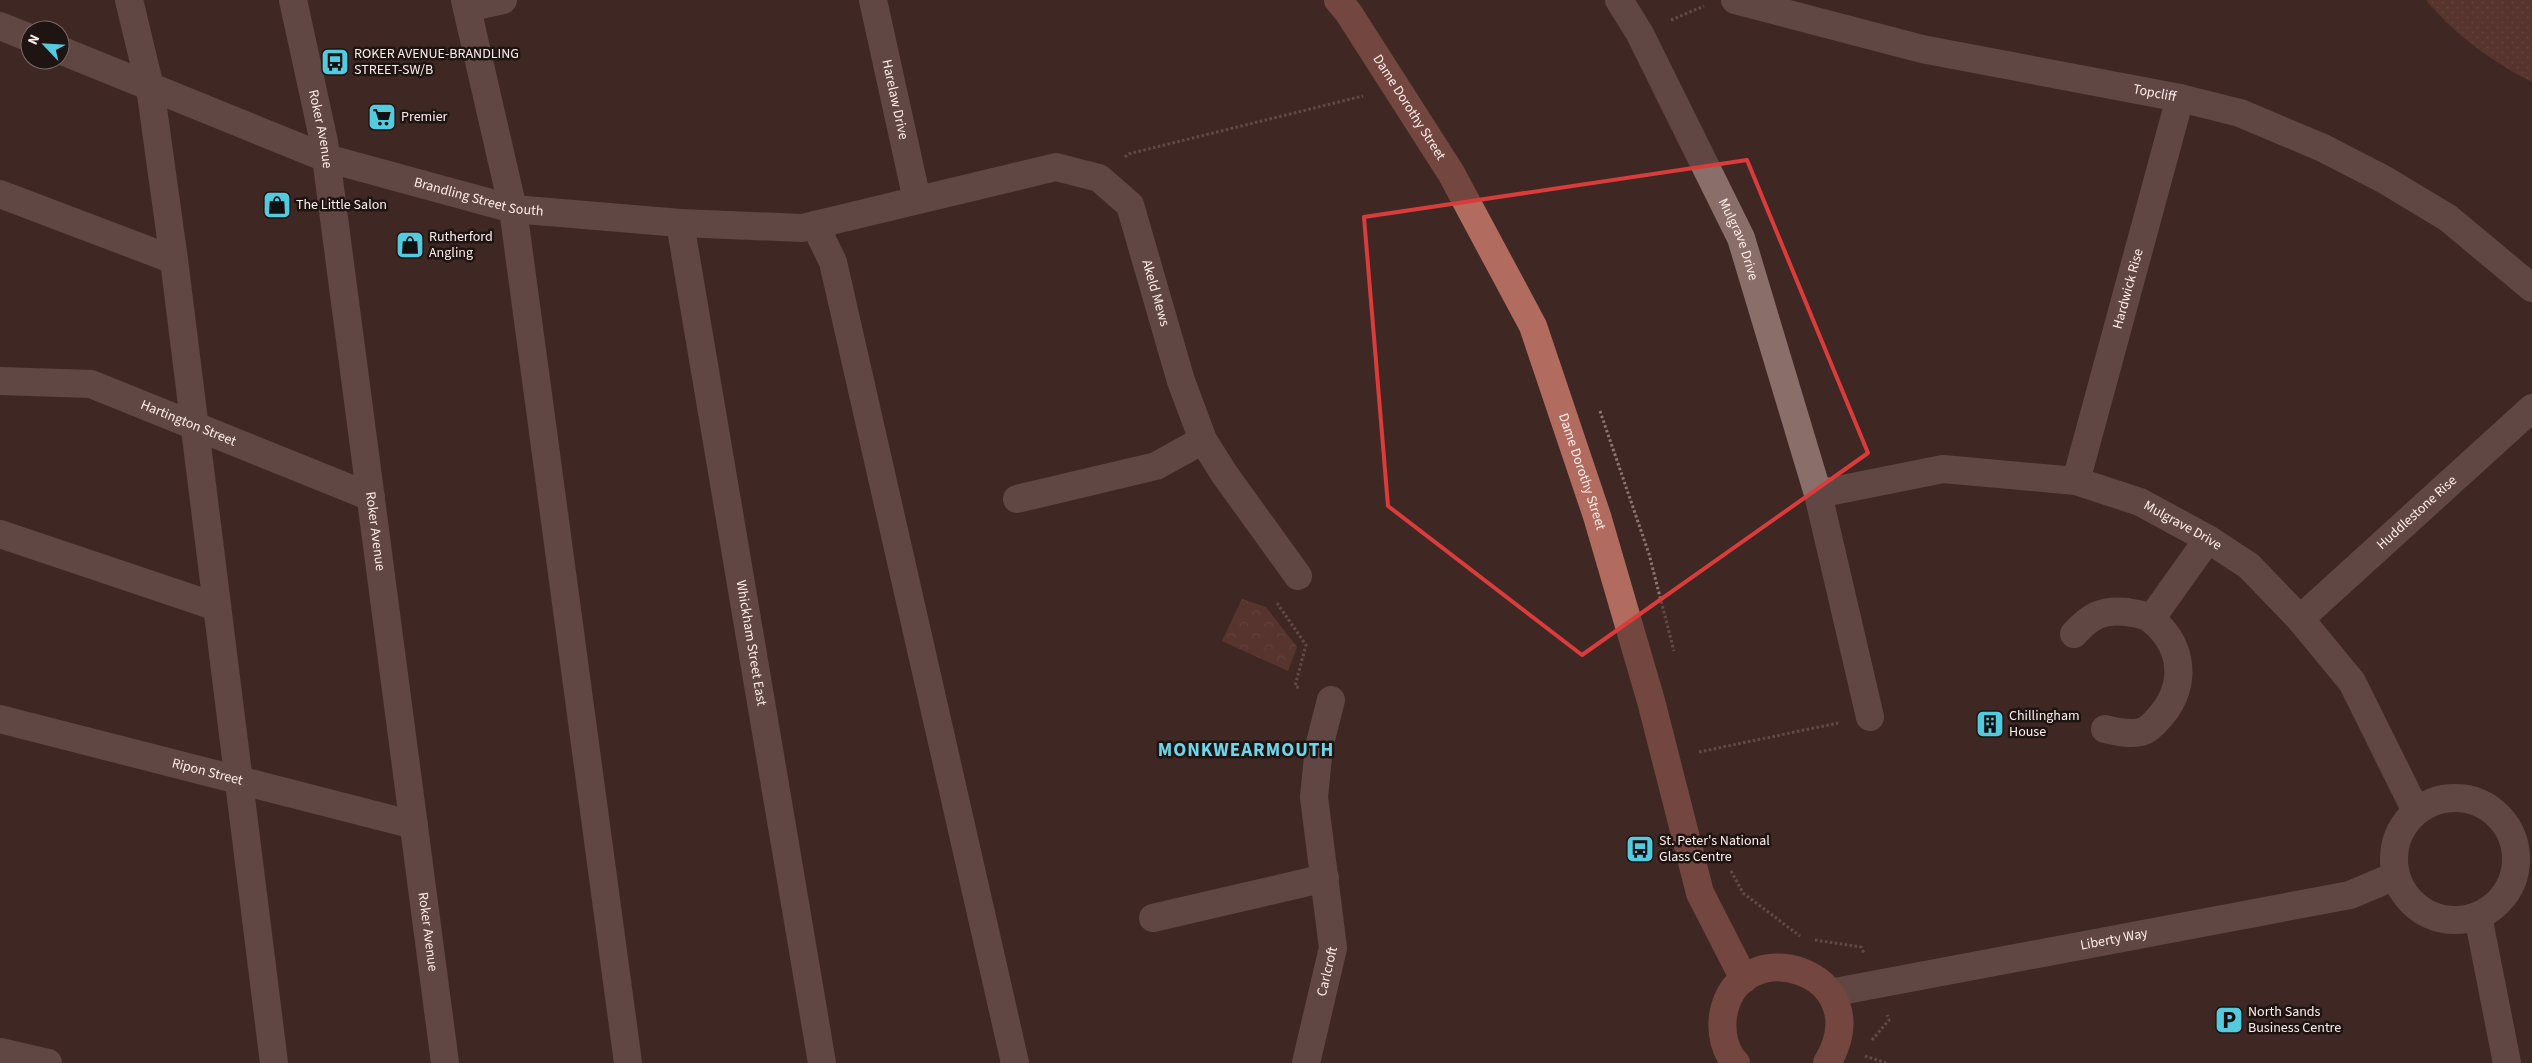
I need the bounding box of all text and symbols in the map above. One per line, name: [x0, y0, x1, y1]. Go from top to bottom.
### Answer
north arrow: [20, 20, 70, 70]
text: N: [23, 31, 45, 48]
place label: ROKER AVENUE-BRANDLING STREET-SW/B: [354, 44, 519, 80]
bus stop icon: ROKER AVENUE-BRANDLING STREET-SW/B: [320, 47, 350, 77]
street label: Dame Dorothy Street: [1368, 51, 1451, 165]
street label: Harelaw Drive: [876, 58, 913, 142]
street label: Topcliff: [2131, 79, 2179, 107]
street label: Roker Avenue: [303, 88, 337, 170]
supermarket icon: Premier: [367, 102, 397, 132]
place label: Premier: [401, 107, 448, 127]
street label: Brandling Street South: [412, 172, 544, 222]
shop icon: The Little Salon: [262, 190, 292, 220]
place label: The Little Salon: [296, 195, 387, 215]
street label: Mulgrave Drive: [1713, 195, 1763, 283]
place label: Rutherford Angling: [429, 227, 493, 263]
shop icon: Rutherford Angling: [395, 230, 425, 260]
street label: Hardwick Rise: [2108, 246, 2149, 331]
street label: Akeld Mews: [1136, 257, 1175, 329]
street label: Hartington Street: [137, 395, 239, 452]
street label: Dame Dorothy Street: [1553, 411, 1611, 533]
street label: Huddlestone Rise: [2372, 471, 2461, 554]
street label: Roker Avenue: [360, 490, 390, 572]
street label: Mulgrave Drive: [2140, 496, 2226, 555]
street label: Whickham Street East: [731, 579, 772, 708]
place label: Chillingham House: [2009, 706, 2080, 742]
building icon: Chillingham House: [1975, 709, 2005, 739]
district label: MONKWEARMOUTH: [1158, 737, 1334, 764]
street label: Ripon Street: [170, 753, 245, 791]
place label: St. Peter's National Glass Centre: [1659, 831, 1770, 867]
bus stop icon: St. Peter's National Glass Centre: [1625, 834, 1655, 864]
street label: Roker Avenue: [413, 891, 443, 973]
street label: Liberty Way: [2079, 923, 2150, 956]
street label: Carlcroft: [1312, 944, 1343, 998]
place label: North Sands Business Centre: [2248, 1002, 2341, 1038]
parking icon: North Sands Business Centre: [2214, 1005, 2244, 1035]

